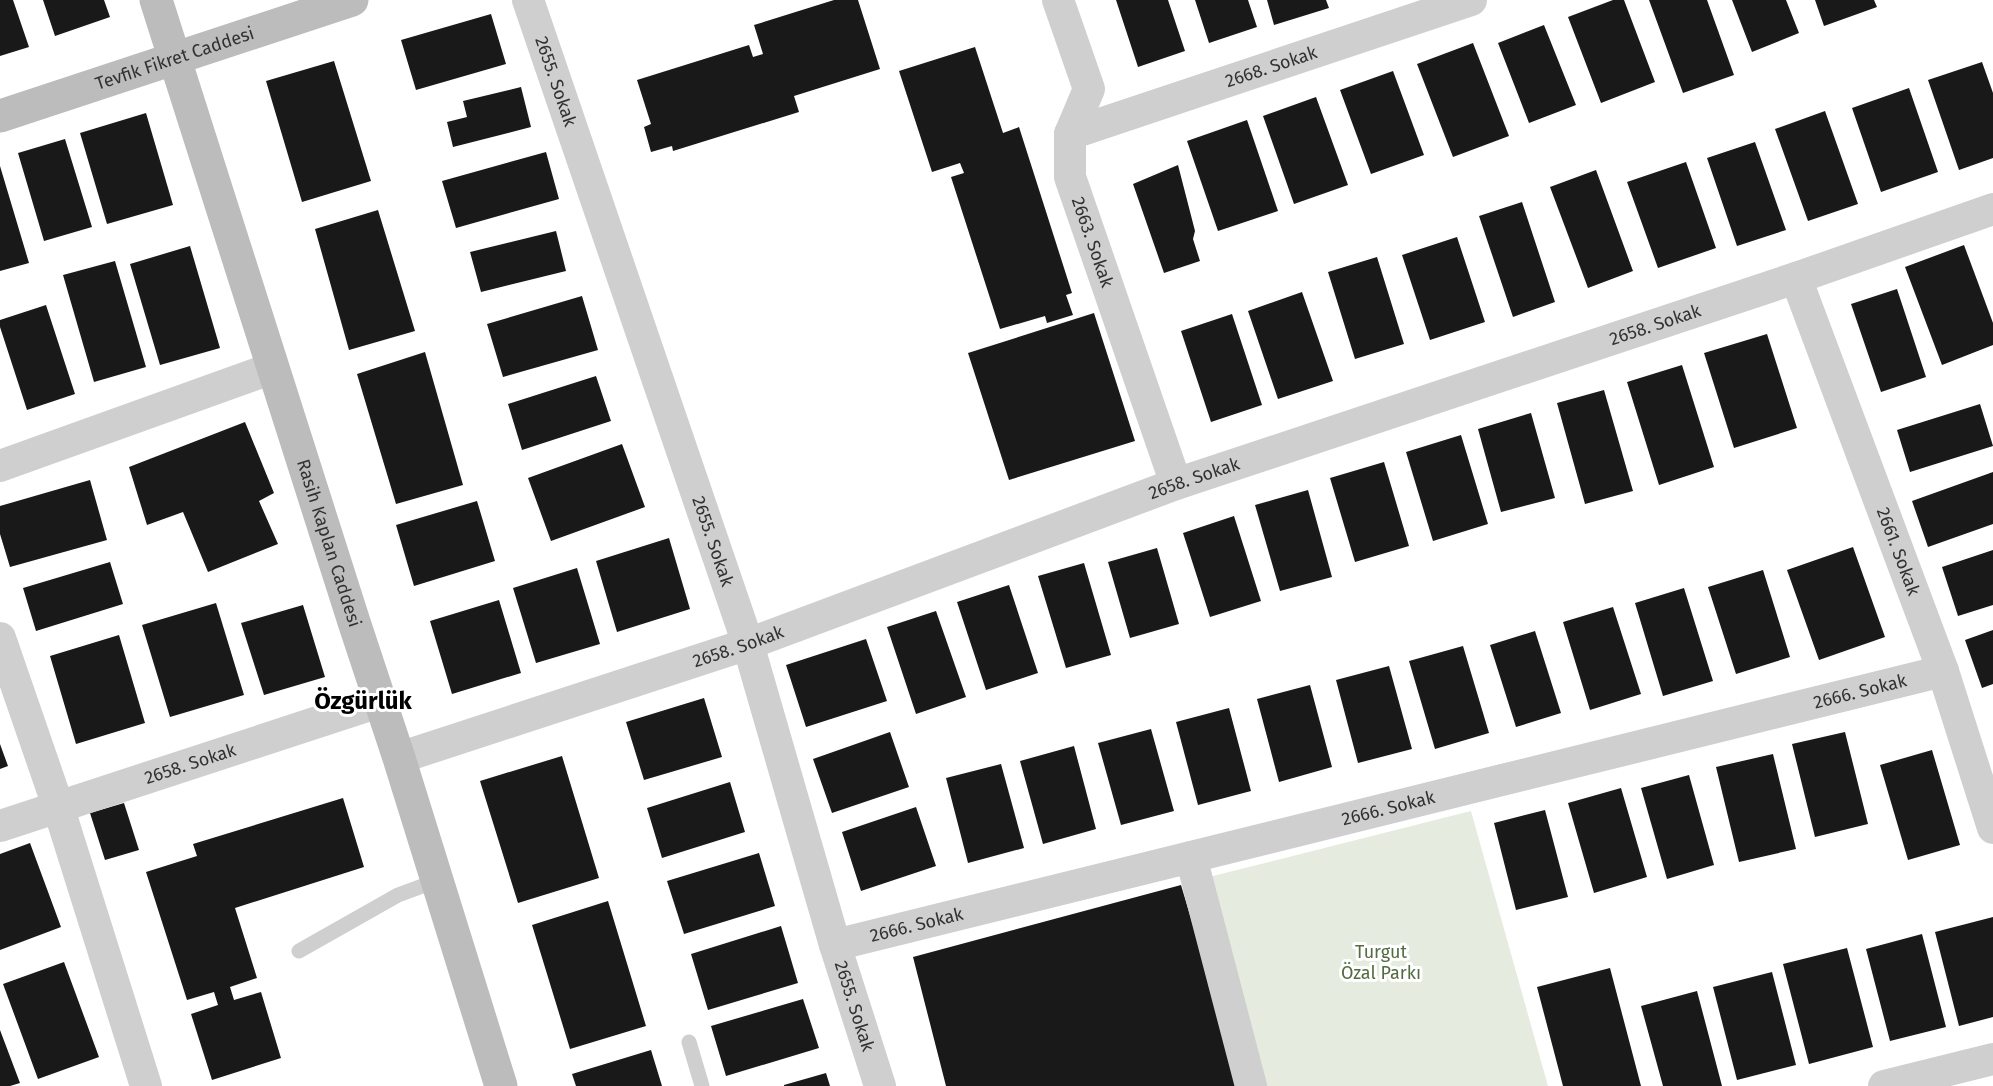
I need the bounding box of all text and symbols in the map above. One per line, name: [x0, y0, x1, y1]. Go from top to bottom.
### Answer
street label: Tevfik Fikret Caddesi: [93, 22, 257, 95]
street label: 2655. Sokak: [530, 33, 582, 130]
street label: 2668. Sokak: [1222, 41, 1321, 92]
street label: 2663. Sokak: [1067, 194, 1119, 291]
street label: 2658. Sokak: [1607, 299, 1704, 350]
street label: 2658. Sokak: [1145, 452, 1243, 504]
street label: Rasih Kaplan Caddesi: [292, 456, 366, 630]
street label: 2655. Sokak: [687, 493, 739, 590]
street label: 2661. Sokak: [1872, 504, 1925, 599]
street label: 2658. Sokak: [690, 620, 787, 672]
street label: 2666. Sokak: [1811, 669, 1910, 714]
district label: Özgürlük: [314, 687, 413, 715]
street label: 2658. Sokak: [142, 738, 239, 789]
street label: 2666. Sokak: [1340, 786, 1438, 830]
street label: 2666. Sokak: [868, 903, 966, 947]
park label: Turgut Özal Parkı: [1341, 941, 1421, 984]
street label: 2655. Sokak: [830, 958, 879, 1055]

